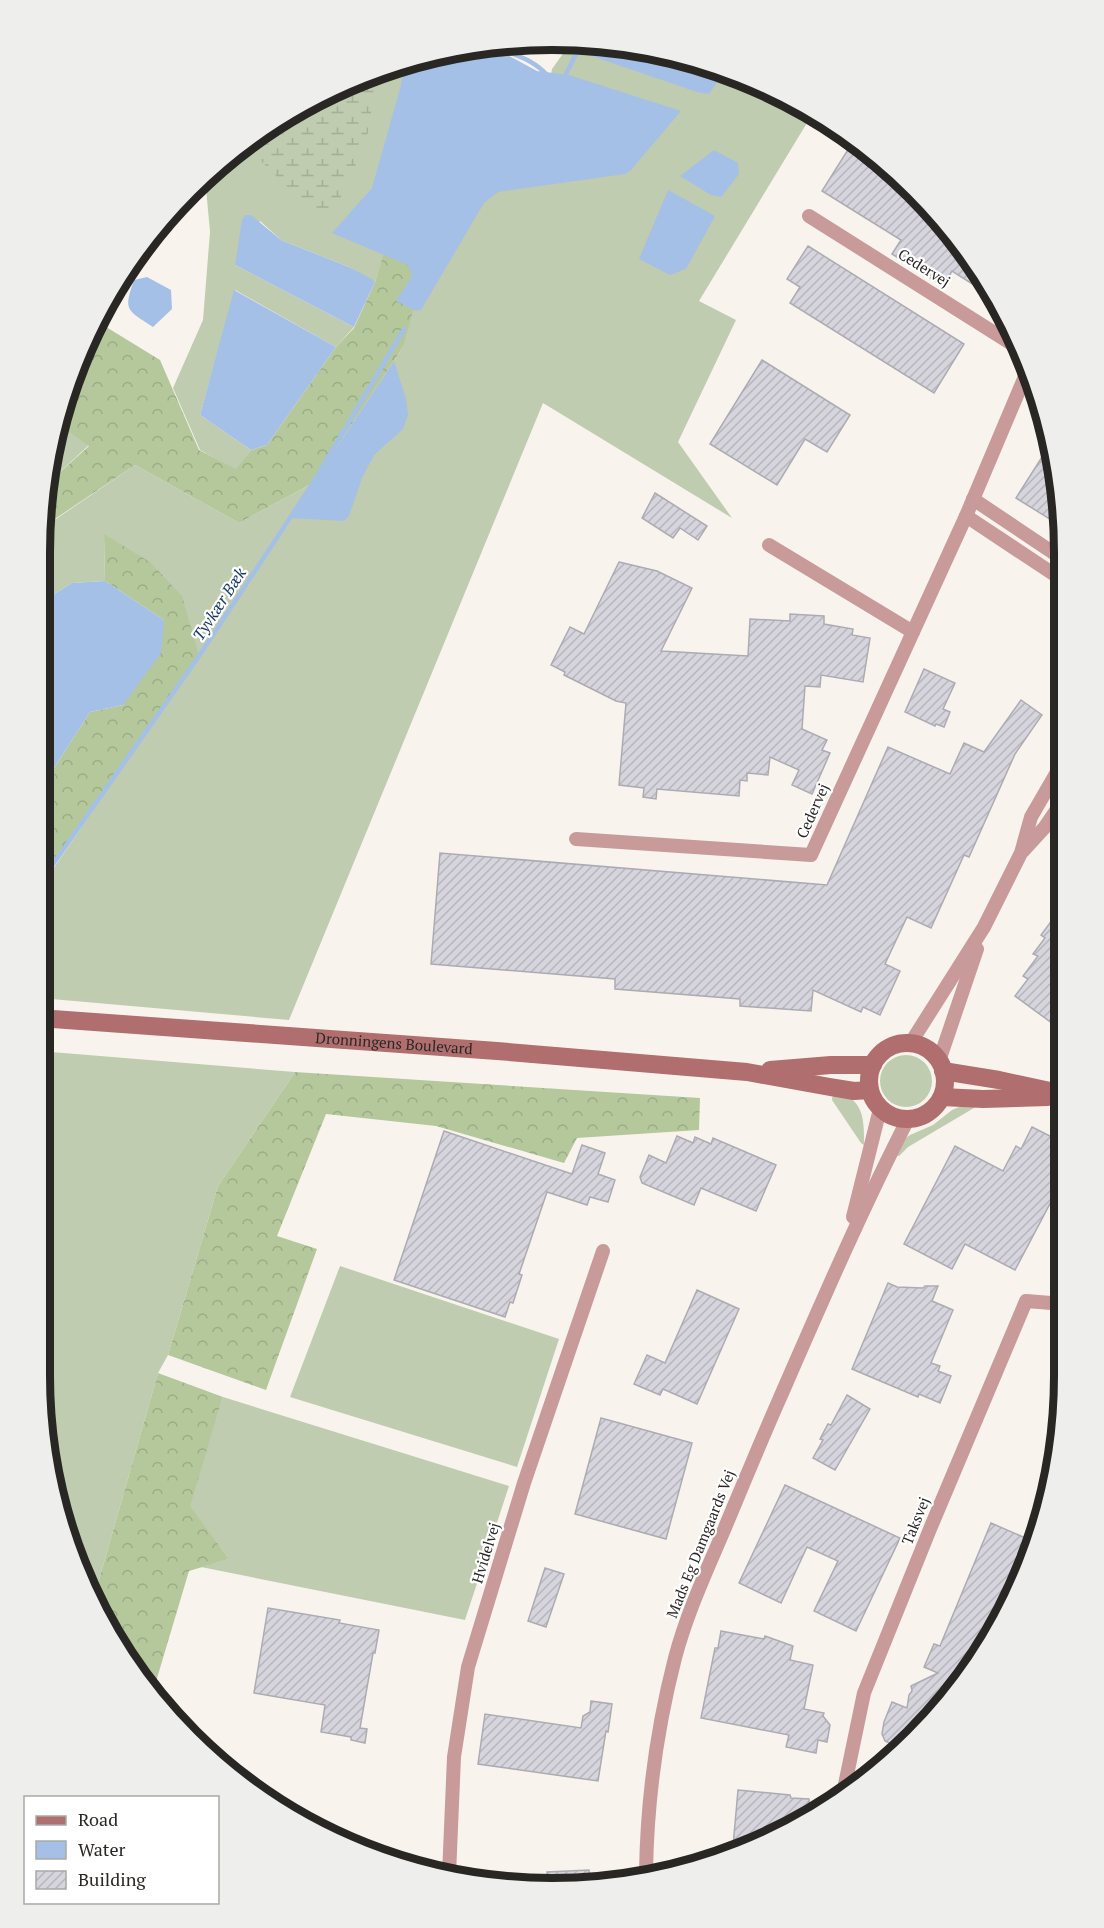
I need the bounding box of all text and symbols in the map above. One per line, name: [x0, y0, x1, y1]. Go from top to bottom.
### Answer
street label: Cedervej: [895, 243, 954, 291]
water label: Tyvkær Bæk: [187, 563, 251, 645]
street label: Cedervej: [791, 780, 833, 841]
street label: Dronningens Boulevard: [315, 1027, 474, 1058]
street label: Mads Eg Damgaards Vej: [661, 1467, 739, 1621]
street label: Taksvej: [896, 1494, 934, 1547]
street label: Hvidelvej: [466, 1520, 504, 1586]
legend: [24, 1796, 219, 1904]
text: Road: [78, 1807, 118, 1831]
text: Water: [78, 1837, 125, 1861]
text: Building: [78, 1867, 146, 1891]

